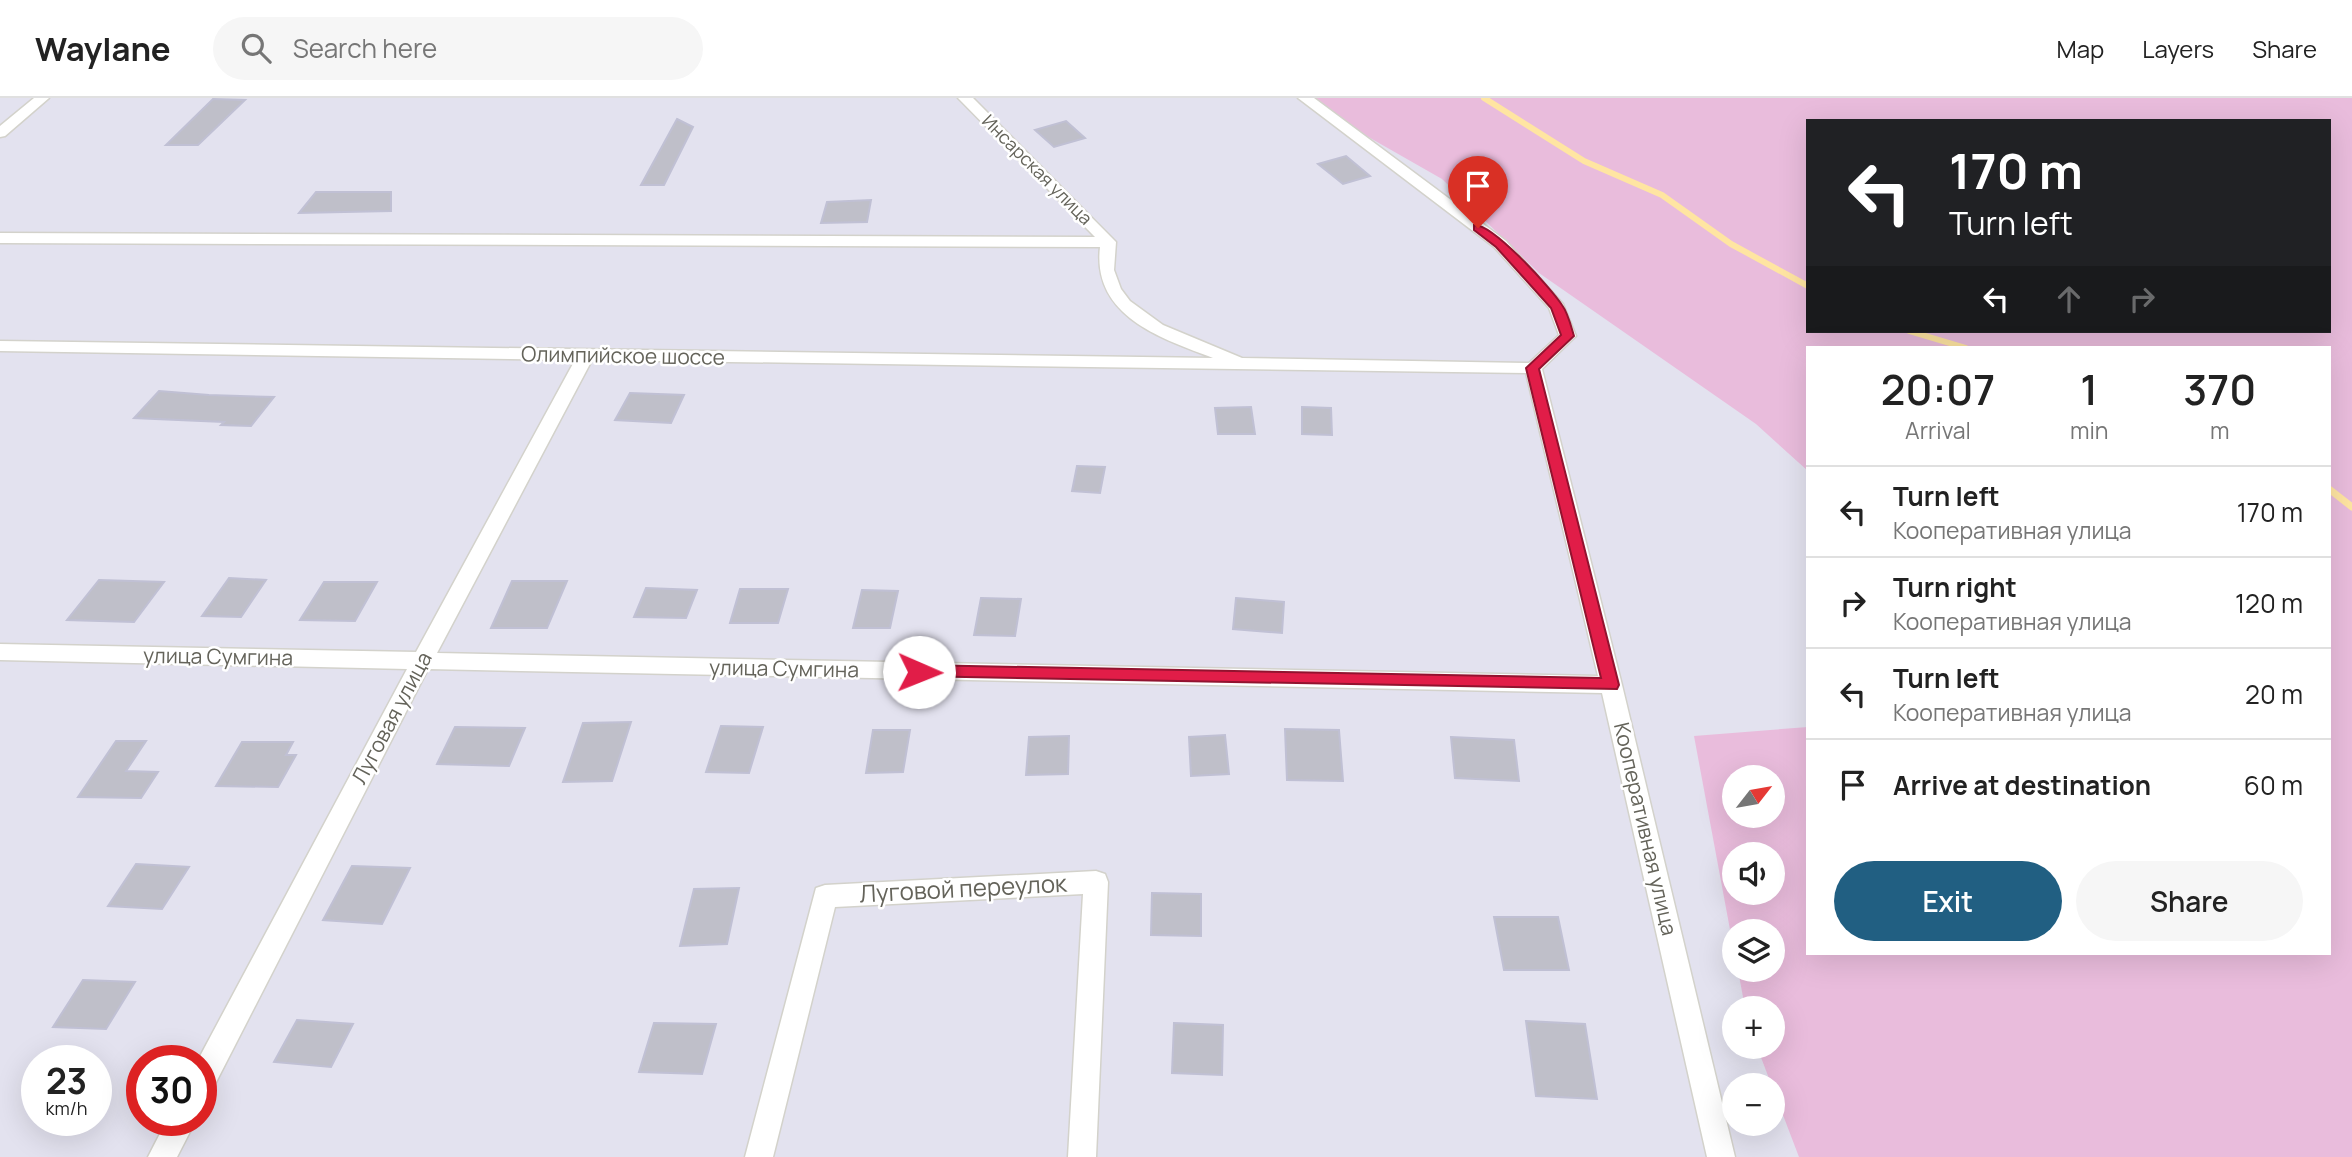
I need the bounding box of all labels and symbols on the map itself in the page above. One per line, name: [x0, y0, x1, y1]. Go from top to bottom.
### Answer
street label: Инсарская улица: [977, 109, 1098, 230]
pin: [1448, 156, 1508, 228]
street label: Олимпийское шоссе: [521, 339, 725, 371]
position arrow: [882, 635, 956, 709]
street label: улица Сумгина: [143, 641, 293, 671]
street label: Луговая улица: [345, 647, 438, 788]
street label: улица Сумгина: [709, 653, 859, 683]
street label: Кооперативная улица: [1608, 720, 1684, 938]
north arrow: [1722, 765, 1785, 828]
street label: Луговой переулок: [858, 866, 1069, 909]
speed limit sign: 30: [126, 1045, 217, 1136]

